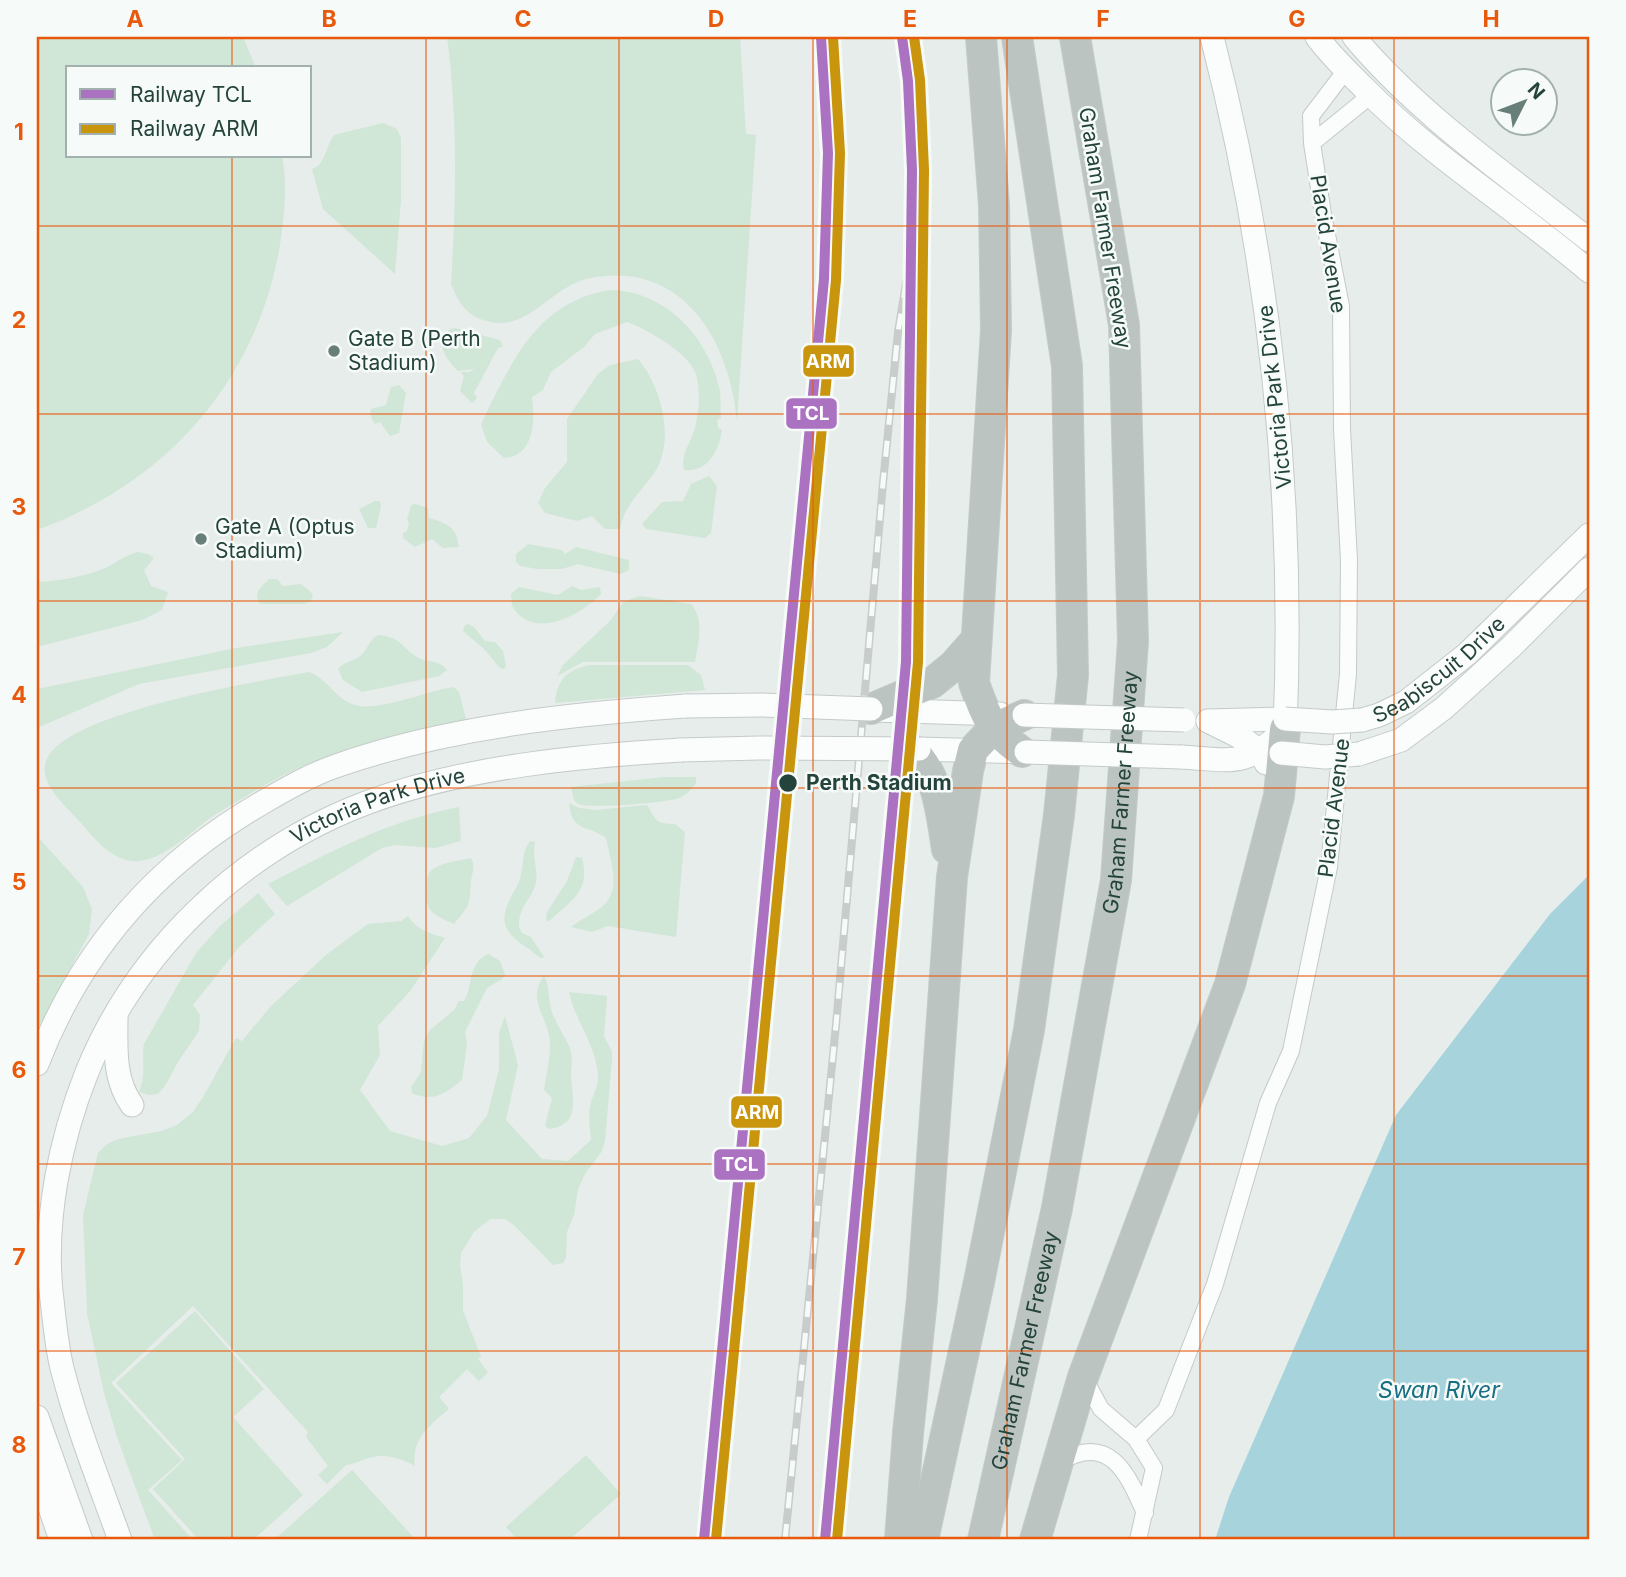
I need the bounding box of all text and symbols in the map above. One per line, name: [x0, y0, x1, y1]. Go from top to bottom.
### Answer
text: A: [126, 5, 144, 33]
text: B: [321, 5, 337, 33]
text: C: [514, 5, 532, 33]
text: D: [708, 5, 724, 33]
text: E: [903, 5, 917, 33]
text: F: [1096, 5, 1110, 33]
text: G: [1288, 5, 1306, 33]
text: H: [1482, 5, 1500, 33]
legend: [66, 66, 312, 158]
north arrow: [1490, 66, 1560, 136]
text: N: [1523, 78, 1550, 104]
text: Railway TCL: [130, 82, 252, 107]
street label: Graham Farmer Freeway: [1074, 105, 1137, 351]
text: Railway ARM: [130, 116, 259, 141]
text: 1: [14, 118, 24, 146]
street label: Placid Avenue: [1305, 173, 1352, 315]
street label: Victoria Park Drive: [1252, 304, 1297, 490]
text: 2: [12, 306, 26, 334]
place label: Gate B (Perth Stadium): [348, 326, 481, 375]
marker: Gate B (Perth Stadium): [326, 343, 342, 359]
line badge: ARM: [802, 344, 855, 378]
text: ARM: [806, 350, 850, 373]
line badge: TCL: [785, 397, 838, 430]
text: TCL: [793, 402, 830, 425]
text: 3: [12, 493, 26, 521]
place label: Gate A (Optus Stadium): [215, 514, 355, 563]
marker: Gate A (Optus Stadium): [193, 531, 209, 547]
street label: Seabiscuit Drive: [1369, 611, 1510, 728]
street label: Graham Farmer Freeway: [1097, 670, 1143, 916]
text: 4: [11, 681, 27, 709]
street label: Placid Avenue: [1313, 737, 1354, 879]
street label: Victoria Park Drive: [286, 762, 467, 849]
place label: Perth Stadium: [806, 770, 952, 795]
marker: Perth Stadium: [777, 772, 799, 794]
text: 5: [12, 868, 26, 896]
text: 6: [12, 1056, 26, 1084]
line badge: ARM: [730, 1095, 783, 1129]
text: ARM: [735, 1101, 779, 1124]
line badge: TCL: [713, 1148, 766, 1181]
text: TCL: [722, 1153, 759, 1176]
street label: Graham Farmer Freeway: [986, 1228, 1064, 1472]
text: 7: [12, 1243, 26, 1271]
water label: Swan River: [1378, 1376, 1501, 1404]
text: 8: [12, 1431, 26, 1459]

